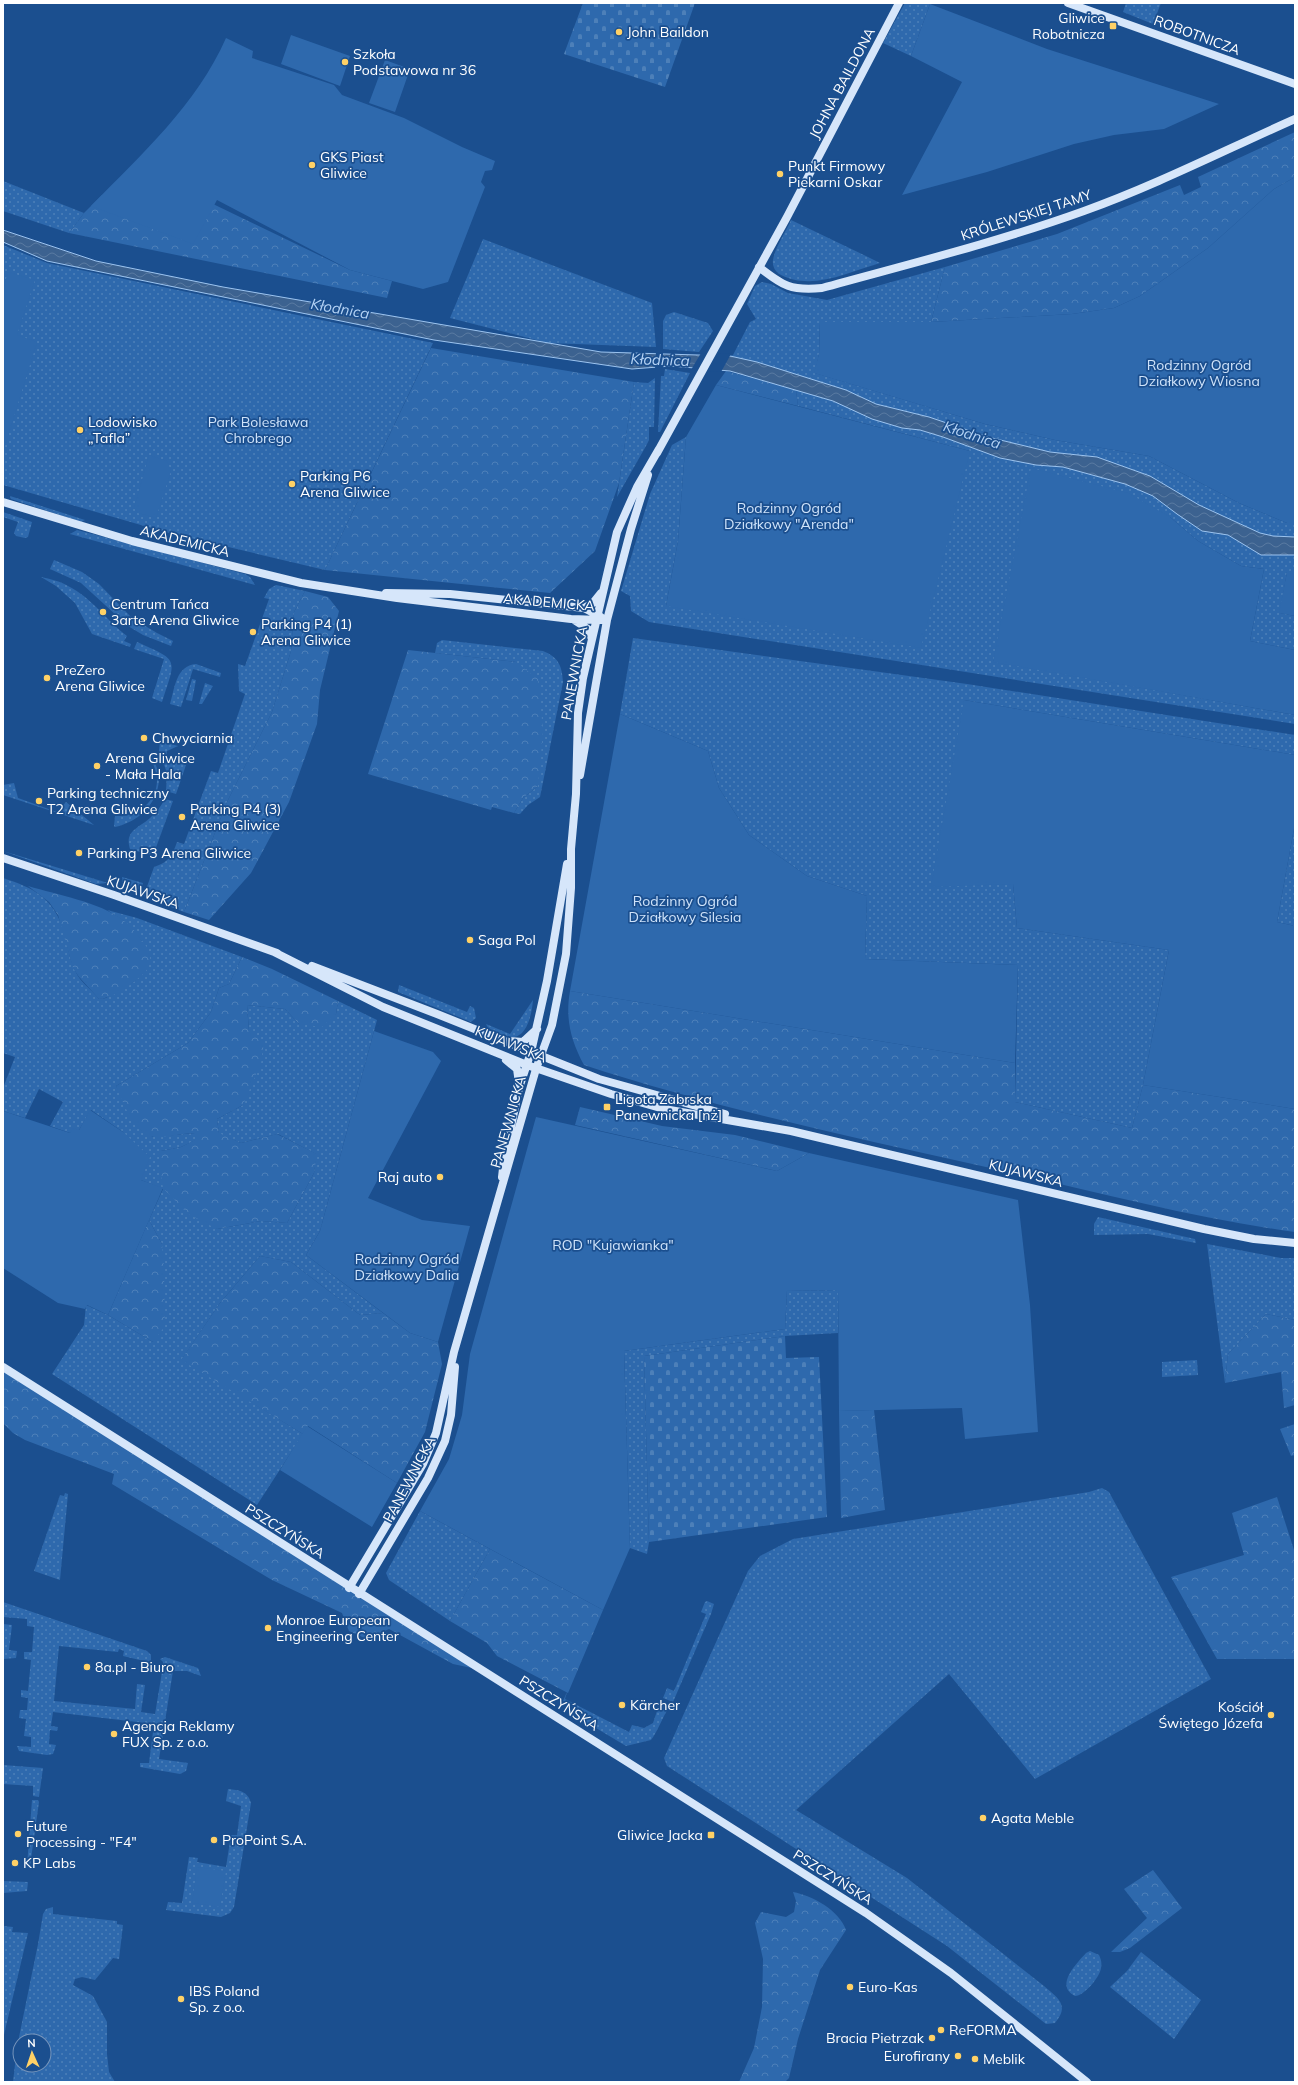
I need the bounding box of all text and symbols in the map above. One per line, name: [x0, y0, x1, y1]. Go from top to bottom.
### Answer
place label: Gliwice Robotnicza: [1032, 9, 1105, 43]
street label: ROBOTNICZA: [1151, 11, 1243, 59]
marker: Gliwice Robotnicza: [1108, 21, 1118, 31]
place label: John Baildon: [627, 23, 709, 41]
street label: JOHNA BAILDONA: [805, 24, 879, 142]
marker: John Baildon: [614, 27, 624, 37]
place label: Szkoła Podstawowa nr 36: [353, 45, 476, 79]
marker: Szkoła Podstawowa nr 36: [340, 57, 350, 67]
place label: GKS Piast Gliwice: [320, 148, 384, 182]
place label: Punkt Firmowy Piekarni Oskar: [788, 157, 886, 191]
marker: GKS Piast Gliwice: [307, 160, 317, 170]
marker: Punkt Firmowy Piekarni Oskar: [775, 169, 785, 179]
street label: KRÓLEWSKIEJ TAMY: [958, 185, 1094, 245]
water label: Kłodnica: [309, 294, 371, 323]
water label: Kłodnica: [630, 349, 690, 370]
park label: Rodzinny Ogród Działkowy Wiosna: [1138, 356, 1260, 390]
place label: Lodowisko „Tafla”: [88, 413, 157, 447]
park label: Park Bolesława Chrobrego: [208, 413, 308, 447]
water label: Kłodnica: [941, 416, 1003, 453]
marker: Lodowisko „Tafla”: [75, 425, 85, 435]
place label: Parking P6 Arena Gliwice: [300, 467, 390, 501]
marker: Parking P6 Arena Gliwice: [287, 479, 297, 489]
park label: Rodzinny Ogród Działkowy "Arenda": [724, 499, 854, 533]
street label: AKADEMICKA: [138, 521, 232, 561]
street label: AKADEMICKA: [503, 589, 596, 615]
place label: Centrum Tańca 3arte Arena Gliwice: [111, 595, 239, 629]
marker: Centrum Tańca 3arte Arena Gliwice: [98, 607, 108, 617]
place label: Parking P4 (1) Arena Gliwice: [261, 615, 353, 649]
street label: PANEWNICKA: [557, 624, 591, 721]
marker: Parking P4 (1) Arena Gliwice: [248, 627, 258, 637]
place label: PreZero Arena Gliwice: [55, 661, 145, 695]
marker: PreZero Arena Gliwice: [42, 673, 52, 683]
place label: Chwyciarnia: [152, 729, 233, 747]
marker: Chwyciarnia: [139, 733, 149, 743]
place label: Arena Gliwice - Mała Hala: [105, 749, 195, 783]
marker: Arena Gliwice - Mała Hala: [92, 761, 102, 771]
place label: Parking techniczny T2 Arena Gliwice: [47, 784, 170, 818]
marker: Parking techniczny T2 Arena Gliwice: [34, 796, 44, 806]
place label: Parking P4 (3) Arena Gliwice: [190, 800, 282, 834]
marker: Parking P4 (3) Arena Gliwice: [177, 812, 187, 822]
place label: Parking P3 Arena Gliwice: [87, 844, 251, 862]
marker: Parking P3 Arena Gliwice: [74, 848, 84, 858]
street label: KUJAWSKA: [104, 871, 182, 913]
park label: Rodzinny Ogród Działkowy Silesia: [629, 892, 741, 926]
place label: Saga Pol: [478, 931, 536, 949]
marker: Saga Pol: [465, 935, 475, 945]
street label: KUJAWSKA: [473, 1021, 550, 1067]
street label: PANEWNICKA: [486, 1073, 530, 1170]
place label: Ligota Zabrska Panewnicka [nż]: [615, 1090, 722, 1124]
marker: Ligota Zabrska Panewnicka [nż]: [602, 1102, 612, 1112]
street label: KUJAWSKA: [987, 1155, 1066, 1191]
place label: Raj auto: [378, 1168, 432, 1186]
marker: Raj auto: [435, 1172, 445, 1182]
park label: ROD "Kujawianka": [552, 1236, 674, 1254]
park label: Rodzinny Ogród Działkowy Dalia: [354, 1250, 460, 1284]
street label: PANEWNICKA: [379, 1432, 440, 1525]
street label: PSZCZYŃSKA: [242, 1499, 329, 1563]
place label: Monroe European Engineering Center: [276, 1611, 400, 1645]
marker: Monroe European Engineering Center: [263, 1623, 273, 1633]
place label: 8a.pl - Biuro: [95, 1658, 174, 1676]
marker: 8a.pl - Biuro: [82, 1662, 92, 1672]
street label: PSZCZYŃSKA: [516, 1671, 603, 1735]
place label: Kärcher: [630, 1696, 681, 1714]
place label: Kościół Świętego Józefa: [1158, 1698, 1264, 1732]
marker: Kärcher: [617, 1700, 627, 1710]
marker: Kościół Świętego Józefa: [1266, 1710, 1276, 1720]
place label: Agencja Reklamy FUX Sp. z o.o.: [122, 1717, 235, 1751]
marker: Agencja Reklamy FUX Sp. z o.o.: [109, 1729, 119, 1739]
place label: Agata Meble: [991, 1809, 1074, 1827]
marker: Agata Meble: [978, 1813, 988, 1823]
place label: Future Processing - "F4": [26, 1817, 137, 1851]
place label: Gliwice Jacka: [617, 1826, 703, 1844]
marker: Future Processing - "F4": [13, 1829, 23, 1839]
marker: Gliwice Jacka: [706, 1830, 716, 1840]
place label: ProPoint S.A.: [222, 1831, 307, 1849]
marker: ProPoint S.A.: [209, 1835, 219, 1845]
street label: PSZCZYŃSKA: [790, 1845, 877, 1909]
place label: KP Labs: [23, 1854, 76, 1872]
marker: KP Labs: [10, 1858, 20, 1868]
place label: Euro-Kas: [858, 1978, 918, 1996]
place label: IBS Poland Sp. z o.o.: [189, 1982, 260, 2016]
marker: Euro-Kas: [845, 1982, 855, 1992]
marker: IBS Poland Sp. z o.o.: [176, 1994, 186, 2004]
place label: ReFORMA: [949, 2021, 1017, 2039]
marker: ReFORMA: [936, 2025, 946, 2035]
place label: Bracia Pietrzak: [826, 2029, 925, 2047]
north arrow: [12, 2033, 52, 2073]
marker: Bracia Pietrzak: [927, 2033, 937, 2043]
text: N: [27, 2036, 36, 2050]
place label: Eurofirany: [884, 2047, 951, 2065]
place label: Meblik: [983, 2050, 1026, 2068]
marker: Eurofirany: [953, 2051, 963, 2061]
marker: Meblik: [970, 2054, 980, 2064]

